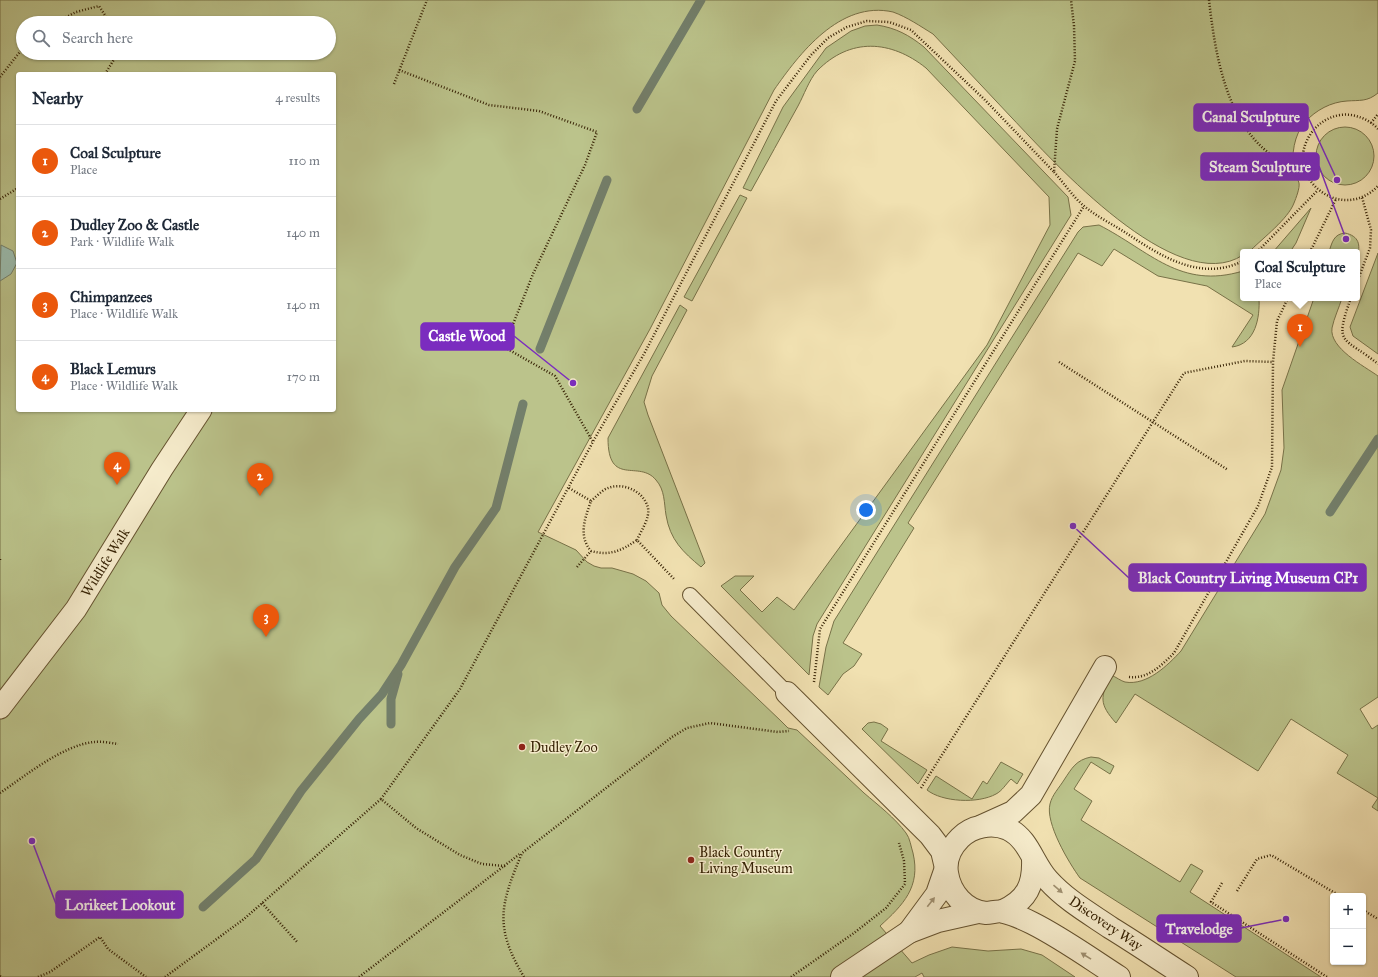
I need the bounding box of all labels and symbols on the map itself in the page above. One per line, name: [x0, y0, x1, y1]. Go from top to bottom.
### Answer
callout: Canal Sculpture: [1194, 104, 1308, 131]
text: Canal Sculpture: [1202, 108, 1301, 127]
callout: Steam Sculpture: [1201, 153, 1319, 180]
text: Steam Sculpture: [1209, 158, 1312, 177]
pin: 1: [1287, 314, 1313, 347]
callout: Castle Wood: [421, 323, 514, 350]
text: Castle Wood: [428, 327, 506, 345]
pin: 4: [104, 452, 130, 485]
pin: 2: [247, 463, 273, 496]
your location: [856, 500, 876, 520]
street label: Wildlife Walk: [78, 524, 134, 600]
callout: Black Country Living Museum CP1: [1129, 564, 1366, 591]
text: Black Country Living Museum CP1: [1138, 569, 1358, 588]
pin: 3: [253, 604, 279, 637]
place label: Dudley Zoo: [530, 739, 598, 756]
marker: Dudley Zoo: [517, 742, 527, 752]
place label: Black Country Living Museum: [699, 844, 793, 877]
marker: Black Country Living Museum: [686, 855, 696, 865]
one-way arrow: [1052, 884, 1063, 893]
callout: Lorikeet Lookout: [56, 891, 183, 918]
street label: Discovery Way: [1066, 893, 1146, 954]
text: Lorikeet Lookout: [65, 896, 176, 914]
one-way arrow: [926, 896, 935, 907]
callout: Travelodge: [1157, 915, 1241, 942]
text: Travelodge: [1164, 920, 1233, 939]
one-way arrow: [1080, 953, 1092, 960]

